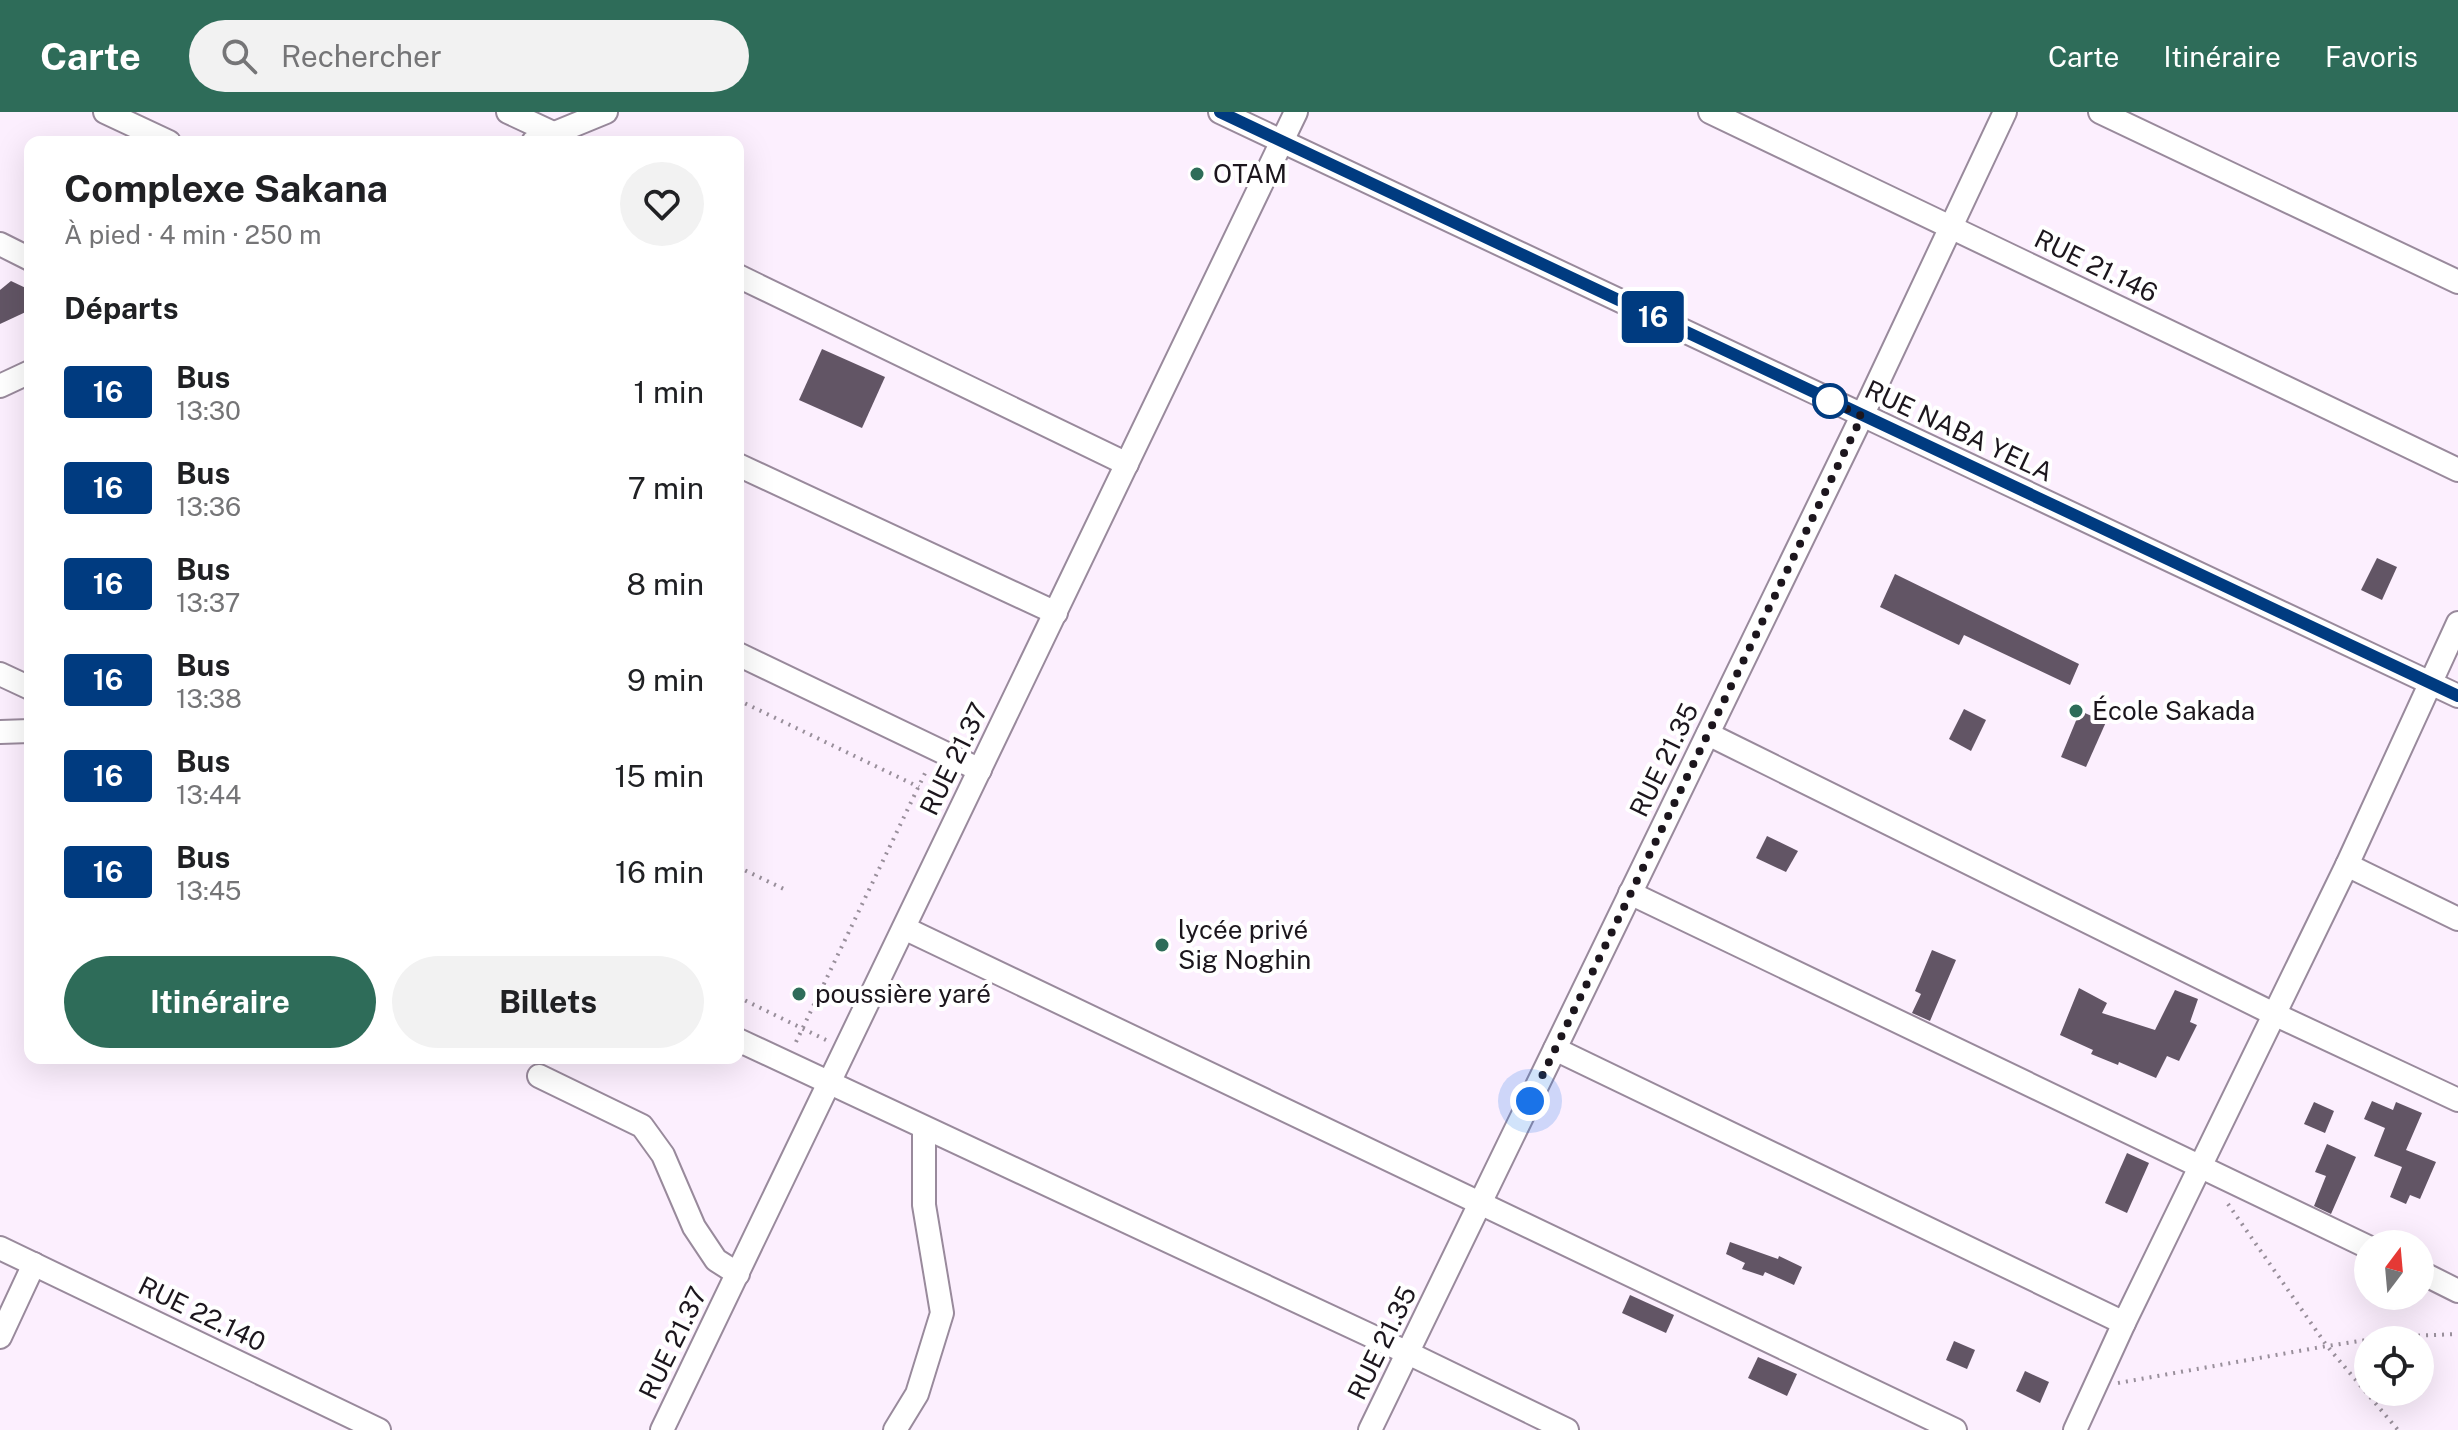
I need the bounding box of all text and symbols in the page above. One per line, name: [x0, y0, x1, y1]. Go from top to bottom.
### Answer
search box: [189, 20, 749, 92]
text: Carte: [40, 34, 141, 79]
icon: search: [217, 34, 261, 78]
text: Rechercher: [281, 38, 442, 74]
text: Carte: [2048, 40, 2119, 73]
text: Itinéraire: [2163, 40, 2281, 73]
text: Favoris: [2325, 40, 2418, 73]
place label: OTAM: [1213, 158, 1287, 189]
button: heart: [620, 162, 704, 246]
marker: OTAM: [1188, 165, 1206, 183]
text: Complexe Sakana: [64, 166, 388, 211]
text: À pied · 4 min · 250 m: [64, 219, 321, 250]
street label: RUE 21.146: [2030, 223, 2163, 309]
text: Départs: [64, 290, 178, 326]
line badge: 16: [1617, 291, 1689, 343]
text: 16: [1638, 300, 1668, 333]
text: Bus: [176, 359, 230, 395]
street label: RUE NABA YELA: [1860, 373, 2058, 488]
text: 1 min: [634, 374, 704, 410]
text: 16: [93, 375, 123, 408]
unlabelled marker: [1813, 384, 1847, 418]
text: 13:30: [176, 395, 241, 426]
text: Bus: [176, 455, 230, 491]
text: 7 min: [628, 470, 704, 506]
text: 16: [93, 471, 123, 504]
text: 13:36: [176, 491, 241, 522]
text: Bus: [176, 551, 230, 587]
text: 8 min: [626, 566, 704, 602]
text: 16: [93, 567, 123, 600]
text: 13:37: [176, 587, 240, 618]
text: Bus: [176, 647, 230, 683]
text: 9 min: [627, 662, 704, 698]
text: 16: [93, 663, 123, 696]
text: 13:38: [176, 683, 242, 714]
place label: École Sakada: [2092, 695, 2255, 726]
street label: RUE 21.37: [913, 698, 994, 820]
street label: RUE 21.35: [1623, 698, 1704, 822]
marker: École Sakada: [2067, 702, 2085, 720]
text: Bus: [176, 743, 230, 779]
text: 15 min: [614, 758, 704, 794]
text: 16: [93, 759, 123, 792]
text: 13:44: [176, 779, 241, 810]
text: Bus: [176, 839, 230, 875]
text: 16 min: [615, 854, 704, 890]
text: 16: [93, 855, 123, 888]
text: 13:45: [176, 875, 241, 906]
place label: lycée privé Sig Noghin: [1178, 914, 1311, 975]
marker: lycée privé Sig Noghin: [1153, 936, 1171, 954]
button: Itinéraire: [64, 956, 376, 1048]
button: Billets: [392, 956, 704, 1048]
place label: poussière yaré: [815, 978, 991, 1009]
marker: poussière yaré: [790, 985, 808, 1003]
your location: [1510, 1081, 1550, 1121]
north arrow: [2354, 1230, 2434, 1310]
map controls: [2354, 1230, 2434, 1406]
street label: RUE 22.140: [134, 1269, 271, 1358]
street label: RUE 21.35: [1341, 1281, 1422, 1405]
street label: RUE 21.37: [632, 1282, 713, 1404]
button: locate: [2354, 1326, 2434, 1406]

